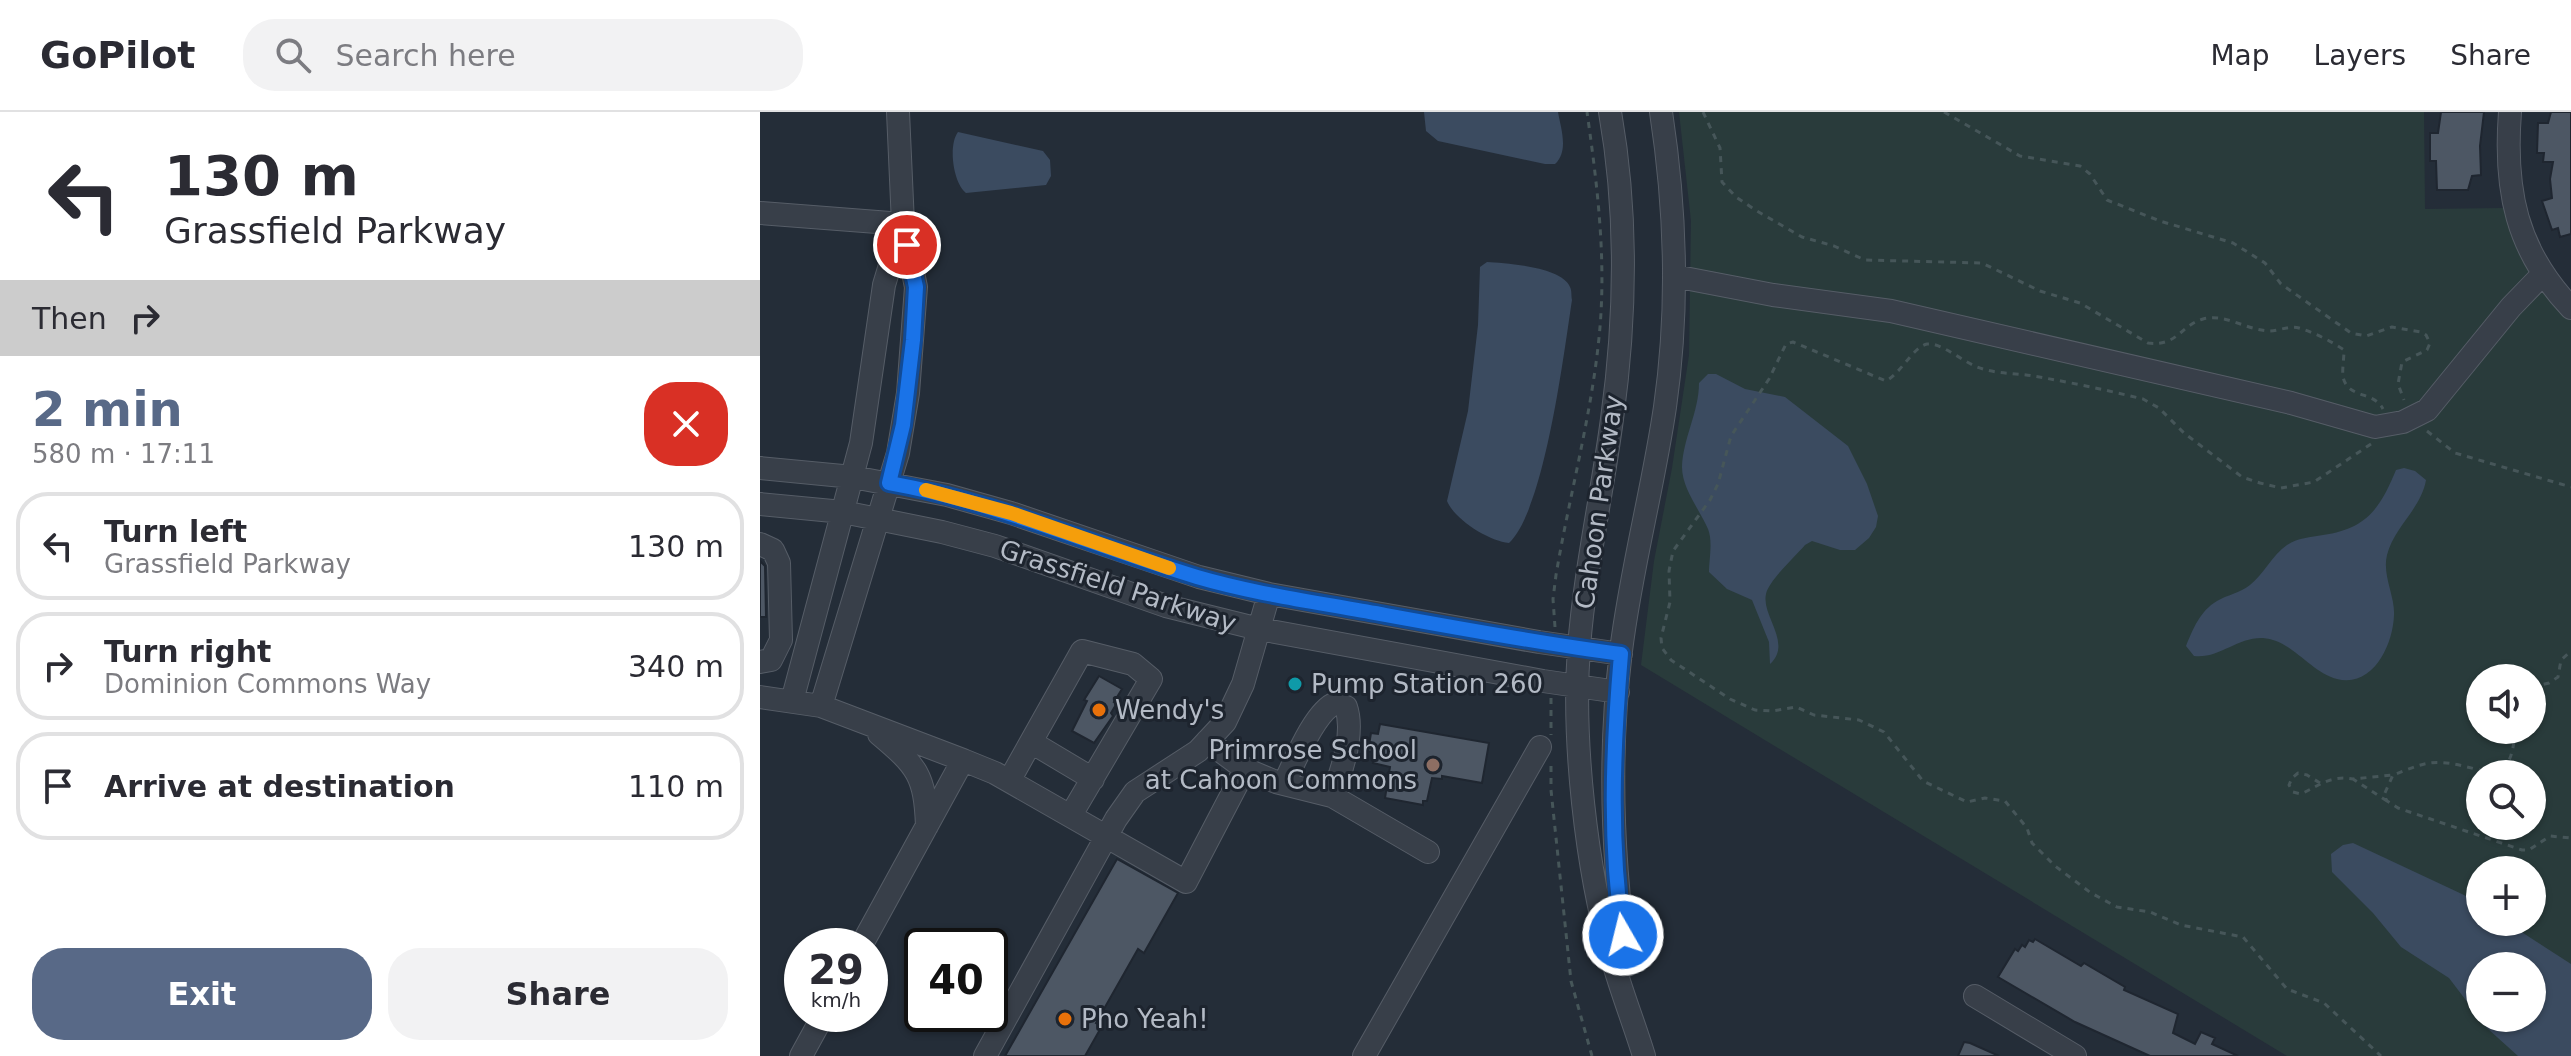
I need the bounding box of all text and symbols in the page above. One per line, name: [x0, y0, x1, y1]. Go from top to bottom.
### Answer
search box: [243, 19, 803, 91]
text: GoPilot: [40, 33, 195, 77]
icon: search: [271, 33, 315, 77]
text: Search here: [335, 38, 516, 73]
text: Map: [2210, 39, 2270, 72]
text: Layers: [2314, 39, 2406, 72]
text: Share: [2450, 39, 2531, 72]
text: 130 m: [164, 143, 359, 208]
icon: left: [32, 144, 136, 248]
text: Grassfield Parkway: [164, 210, 506, 251]
pin: [873, 211, 941, 279]
icon: arrive: [885, 223, 929, 267]
icon: right: [123, 296, 167, 340]
text: Then: [32, 301, 107, 336]
text: 2 min: [32, 381, 183, 437]
button: close: [644, 382, 728, 466]
street label: Cahoon Parkway: [1569, 393, 1629, 611]
text: 580 m · 17:11: [32, 439, 215, 469]
text: Turn left: [104, 514, 247, 549]
icon: left: [36, 524, 80, 568]
text: 130 m: [628, 529, 724, 564]
street label: Grassfield Parkway: [996, 534, 1240, 638]
text: Grassfield Parkway: [104, 549, 351, 579]
text: Turn right: [104, 634, 271, 669]
icon: right: [36, 644, 80, 688]
text: 340 m: [628, 649, 724, 684]
map controls: [2466, 664, 2546, 1032]
button: sound: [2466, 664, 2546, 744]
text: Dominion Commons Way: [104, 669, 431, 699]
place label: Pump Station 260: [1311, 669, 1543, 699]
marker: Pump Station 260: [1286, 675, 1304, 693]
place label: Wendy's: [1115, 695, 1224, 725]
marker: Wendy's: [1090, 701, 1108, 719]
place label: Primrose School at Cahoon Commons: [1145, 735, 1417, 795]
marker: Primrose School at Cahoon Commons: [1424, 756, 1442, 774]
button: search: [2466, 760, 2546, 840]
icon: arrive: [36, 764, 80, 808]
text: Arrive at destination: [104, 769, 455, 804]
text: 110 m: [628, 769, 724, 804]
button: +: [2466, 856, 2546, 936]
position arrow: [1581, 893, 1665, 977]
speed limit sign: 40: [904, 928, 1008, 1032]
text: 29: [808, 947, 864, 993]
button: Exit: [32, 948, 372, 1040]
button: Share: [388, 948, 728, 1040]
button: −: [2466, 952, 2546, 1032]
text: km/h: [811, 988, 861, 1012]
place label: Pho Yeah!: [1081, 1004, 1209, 1034]
marker: Pho Yeah!: [1056, 1010, 1074, 1028]

